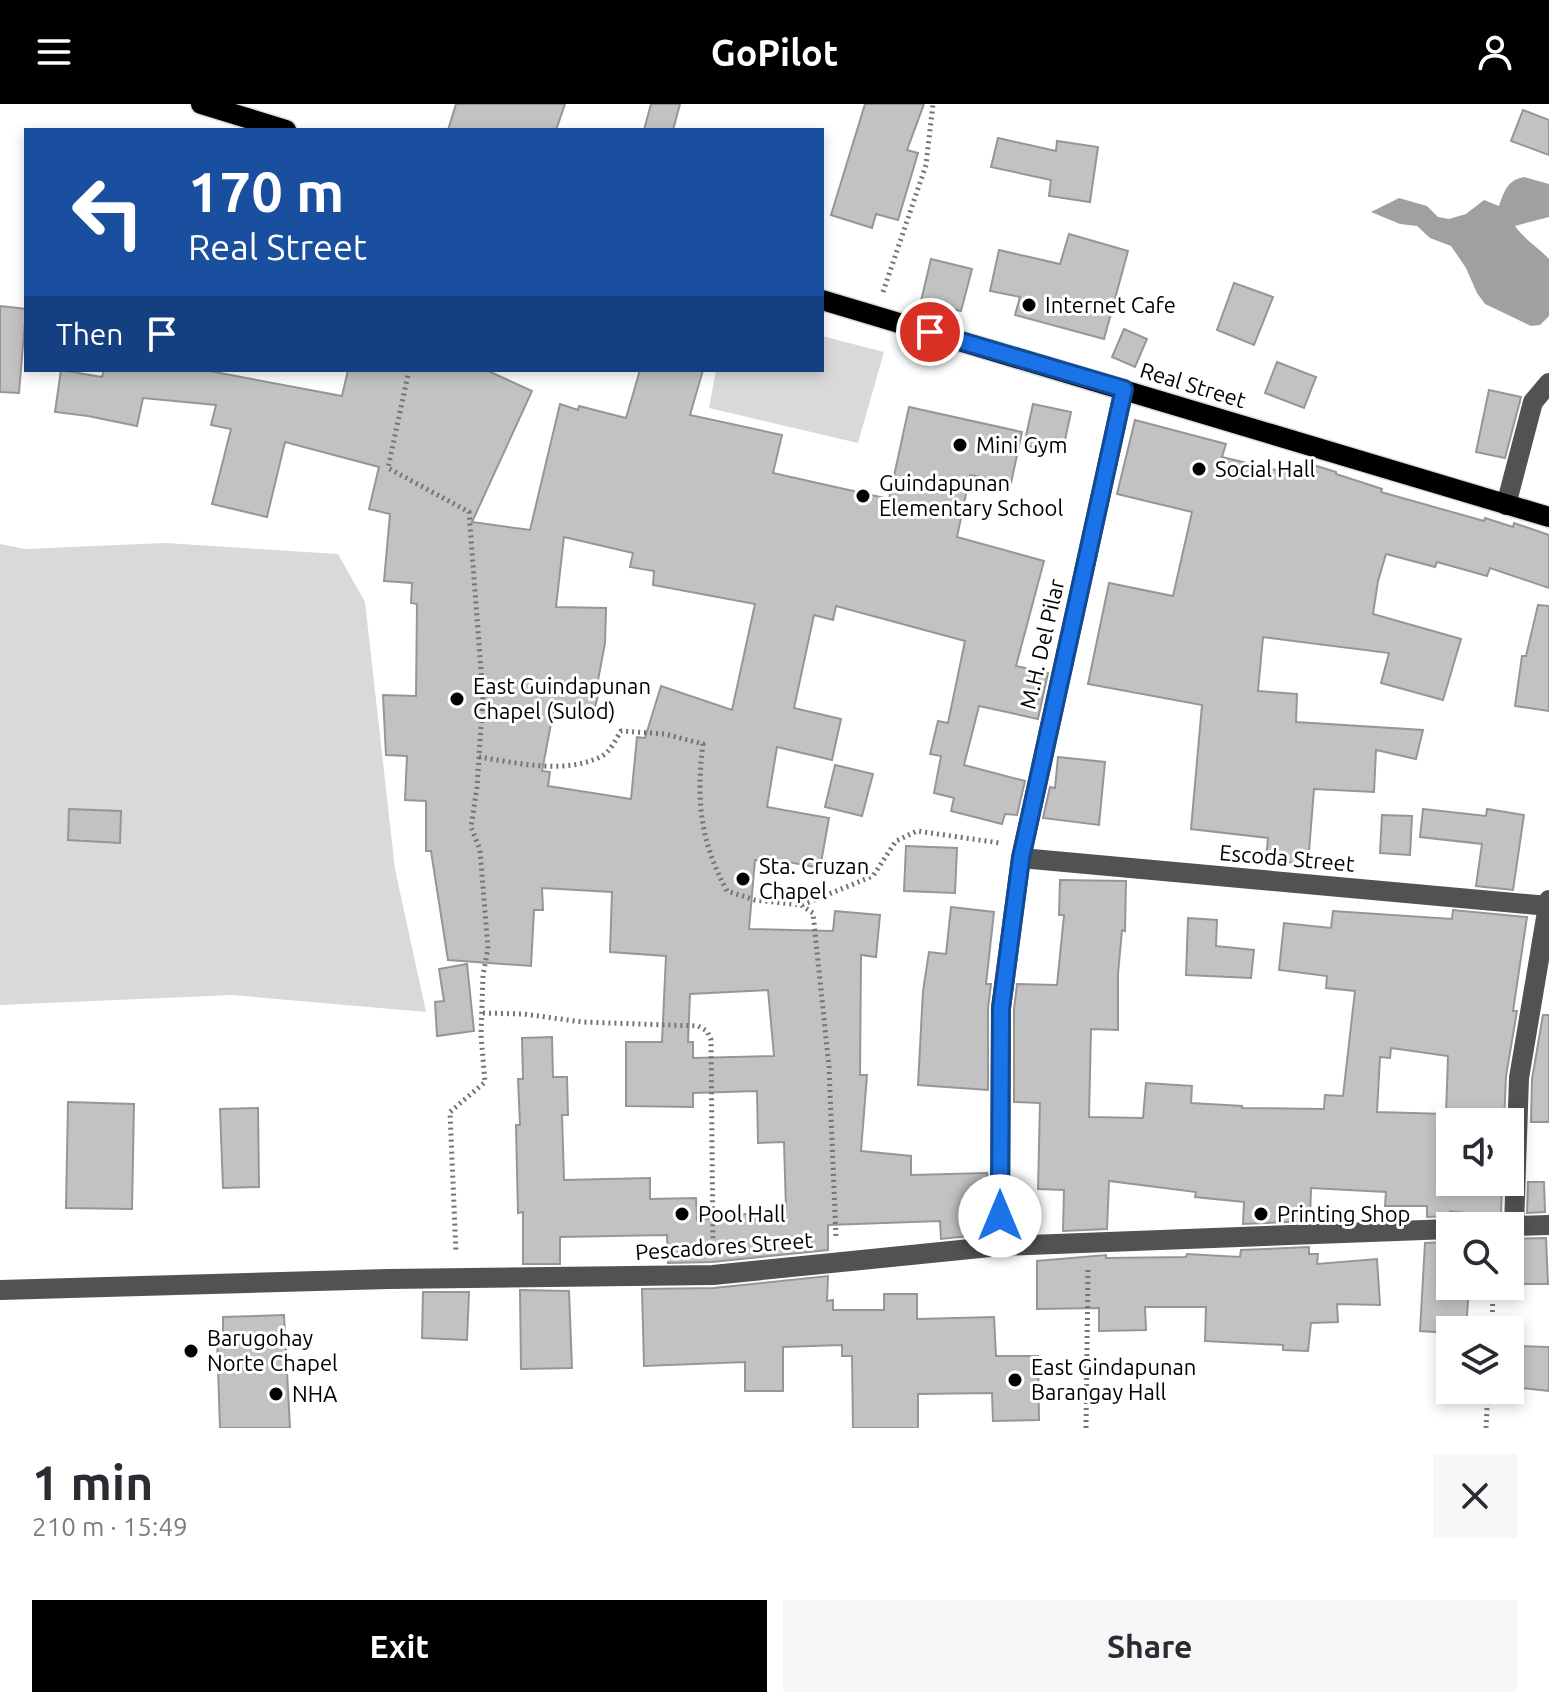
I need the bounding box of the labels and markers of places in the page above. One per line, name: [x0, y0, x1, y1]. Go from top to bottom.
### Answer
place label: Internet Cafe: [1045, 292, 1176, 317]
marker: Internet Cafe: [1020, 296, 1038, 314]
pin: [896, 298, 964, 366]
place label: Mini Gym: [976, 432, 1067, 457]
marker: Mini Gym: [951, 436, 969, 454]
place label: Social Hall: [1215, 456, 1315, 481]
marker: Social Hall: [1190, 460, 1208, 478]
place label: Guindapunan Elementary School: [879, 470, 1063, 520]
marker: Guindapunan Elementary School: [854, 487, 872, 505]
place label: East Guindapunan Chapel (Sulod): [473, 673, 651, 724]
marker: East Guindapunan Chapel (Sulod): [448, 690, 466, 708]
place label: Sta. Cruzan Chapel: [759, 853, 869, 903]
marker: Sta. Cruzan Chapel: [734, 870, 752, 888]
place label: Pool Hall: [698, 1201, 786, 1226]
place label: Printing Shop: [1277, 1201, 1410, 1226]
marker: Pool Hall: [673, 1205, 691, 1223]
marker: Printing Shop: [1252, 1205, 1270, 1223]
place label: Barugohay Norte Chapel: [207, 1325, 338, 1375]
marker: Barugohay Norte Chapel: [182, 1342, 200, 1360]
place label: East Gindapunan Barangay Hall: [1031, 1354, 1196, 1404]
marker: East Gindapunan Barangay Hall: [1006, 1371, 1024, 1389]
place label: NHA: [292, 1381, 338, 1406]
marker: NHA: [267, 1385, 285, 1403]

